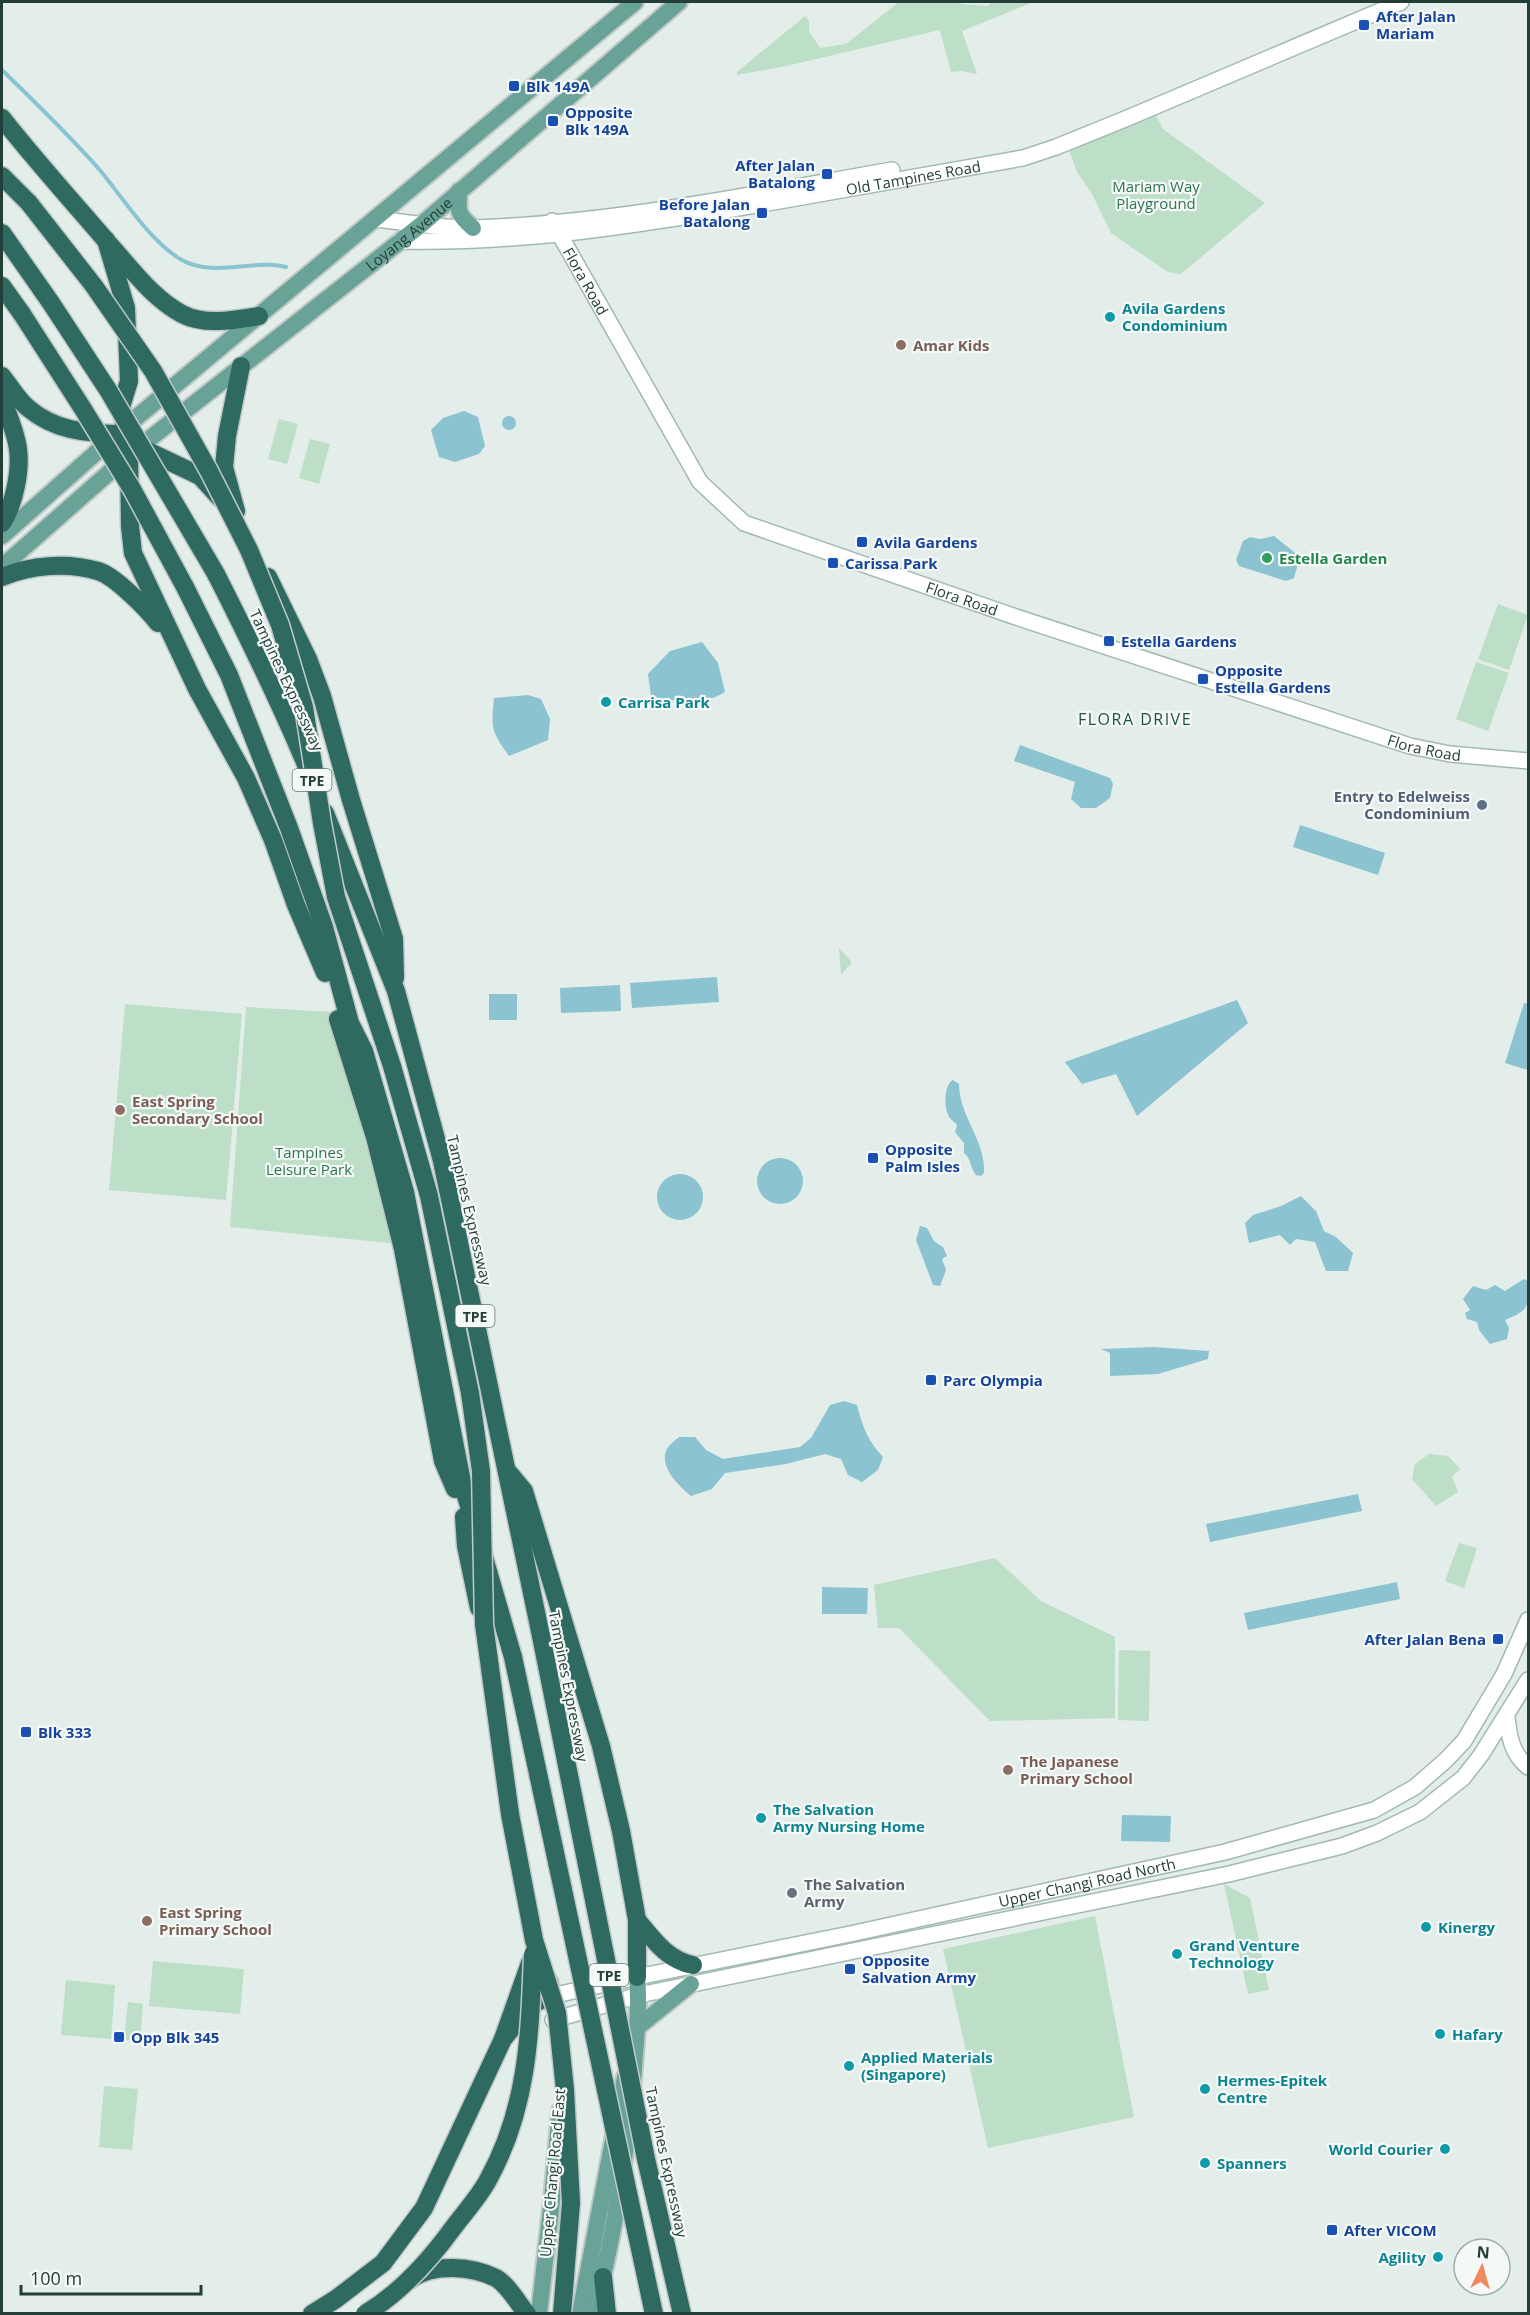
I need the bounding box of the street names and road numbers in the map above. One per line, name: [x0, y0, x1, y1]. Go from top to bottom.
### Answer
street label: Old Tampines Road: [844, 156, 982, 199]
street label: Loyang Avenue: [361, 192, 456, 275]
street label: Flora Road: [559, 244, 613, 318]
street label: Flora Road: [924, 577, 1001, 620]
street label: Tampines Expressway: [245, 606, 329, 754]
street label: Flora Road: [1385, 729, 1462, 765]
road number: TPE: [292, 769, 332, 791]
street label: Tampines Expressway: [443, 1133, 497, 1288]
road number: TPE: [456, 1305, 494, 1327]
street label: Tampines Expressway: [545, 1609, 594, 1764]
street label: Upper Changi Road North: [997, 1853, 1177, 1911]
road number: TPE: [590, 1964, 628, 1986]
street label: Tampines Expressway: [641, 2085, 693, 2240]
street label: Upper Changi Road East: [535, 2088, 569, 2258]

